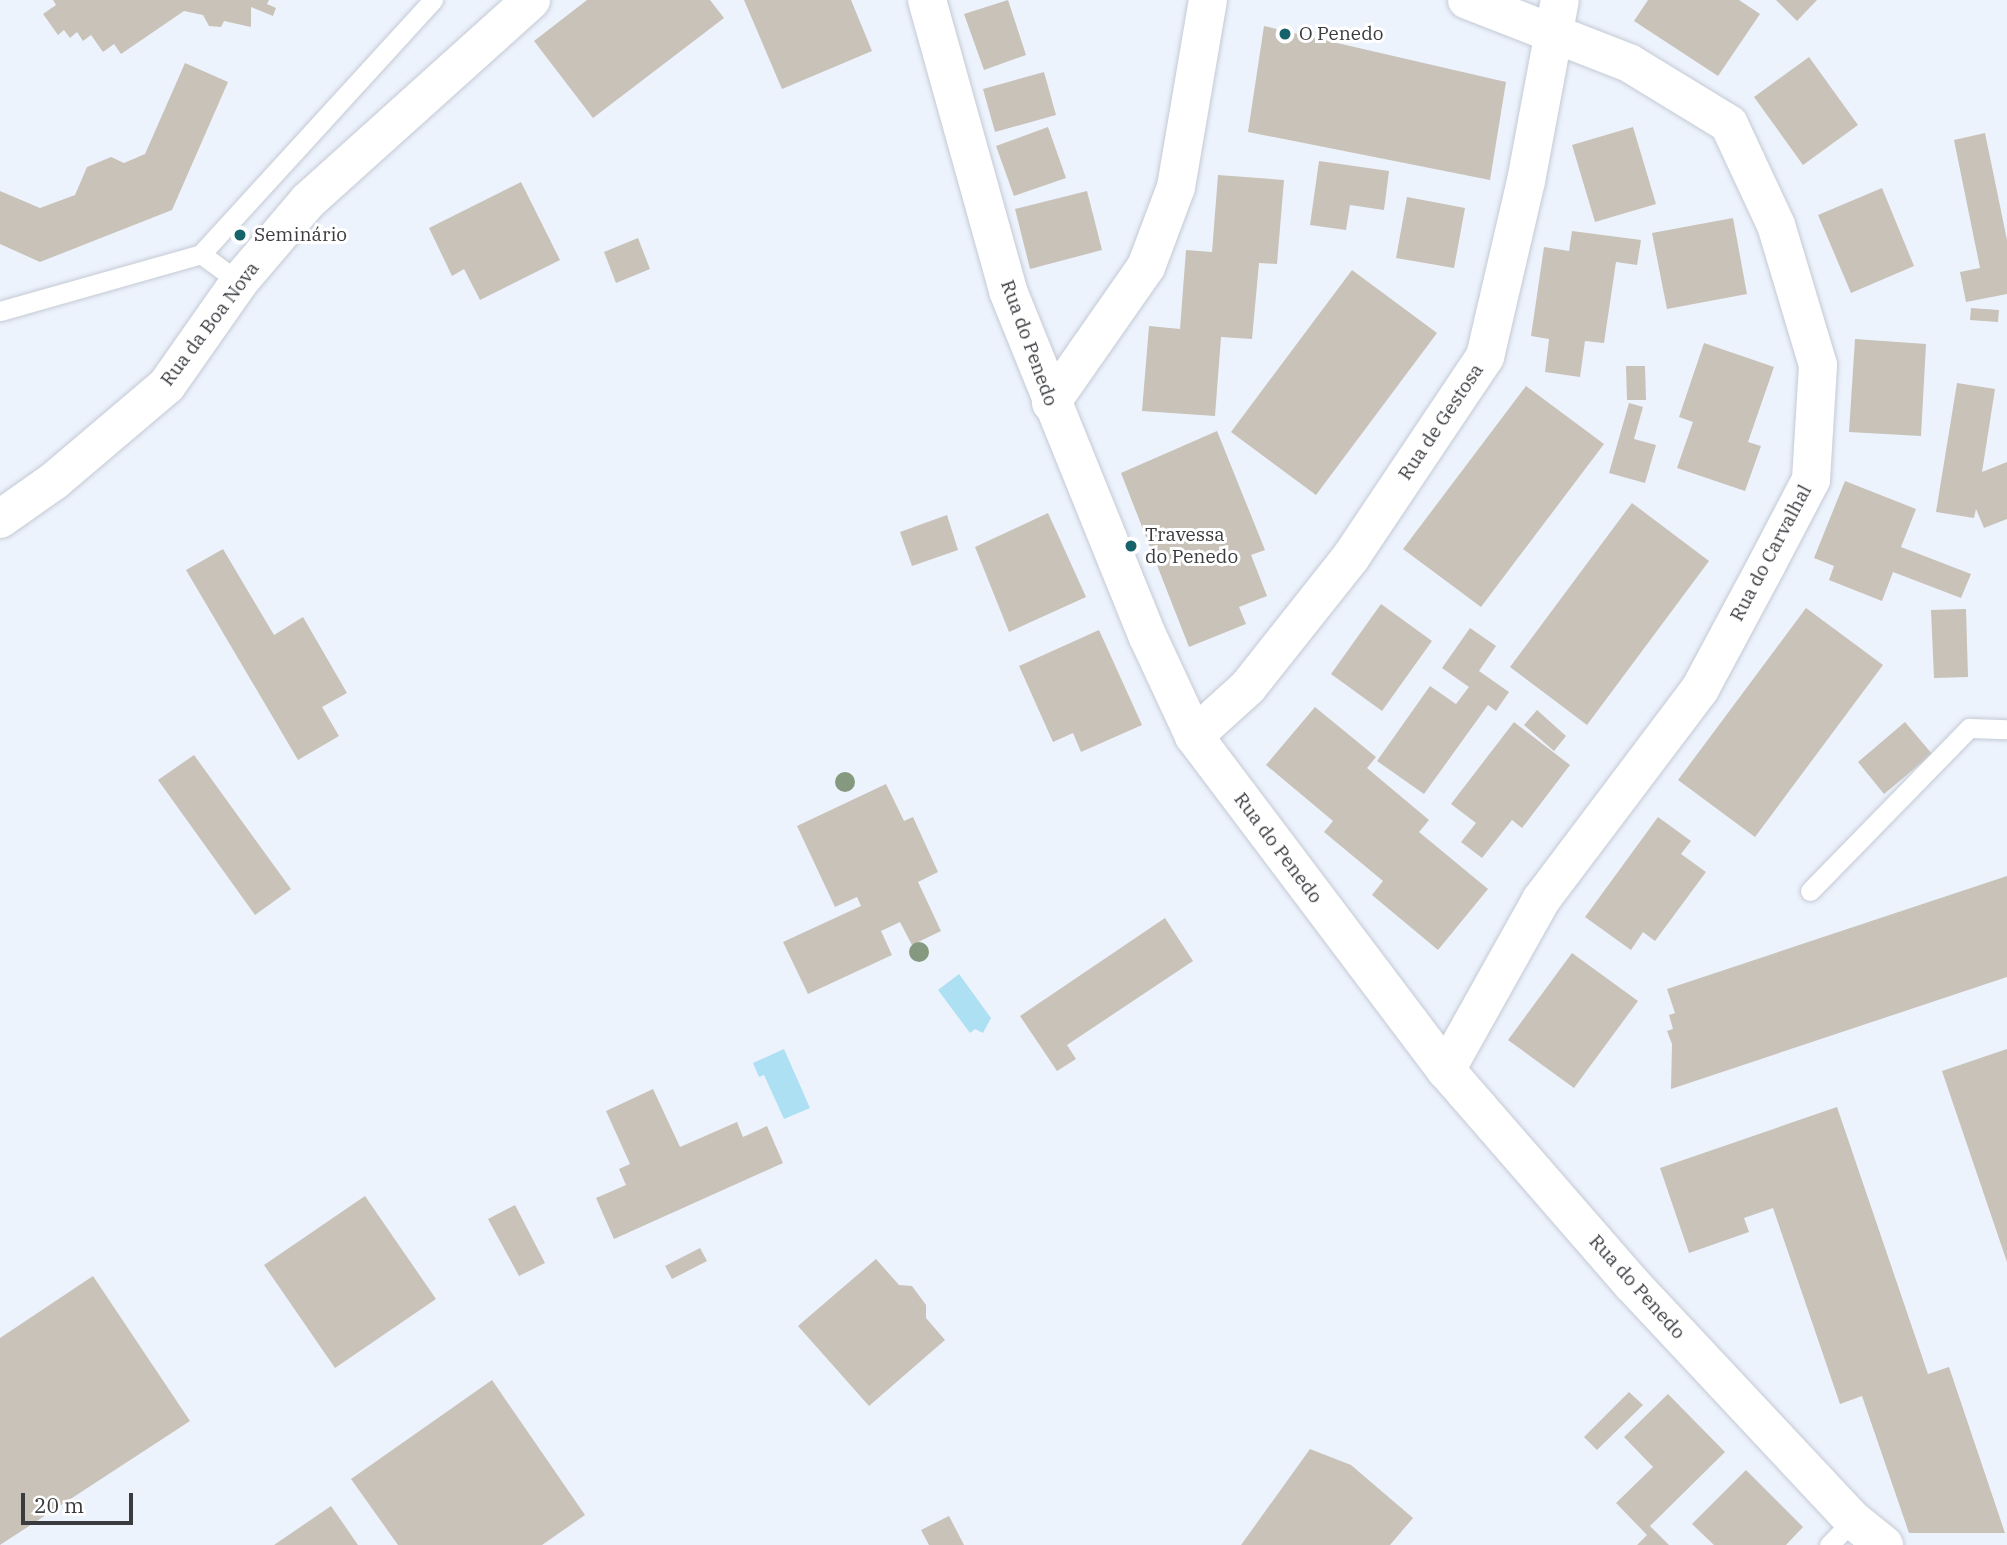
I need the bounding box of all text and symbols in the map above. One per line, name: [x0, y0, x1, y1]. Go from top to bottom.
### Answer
place label: O Penedo: [1299, 23, 1383, 45]
marker: O Penedo: [1277, 26, 1293, 42]
place label: Seminário: [254, 224, 347, 246]
marker: Seminário: [232, 227, 248, 243]
street label: Rua da Boa Nova: [156, 257, 264, 391]
street label: Rua do Penedo: [996, 277, 1062, 409]
street label: Rua de Gestosa: [1394, 359, 1488, 485]
street label: Rua do Carvalhal: [1725, 481, 1817, 625]
place label: Travessa do Penedo: [1145, 524, 1238, 568]
marker: Travessa do Penedo: [1123, 538, 1139, 554]
street label: Rua do Penedo: [1229, 788, 1327, 908]
street label: Rua do Penedo: [1584, 1230, 1690, 1344]
scale bar: [24, 1478, 136, 1522]
text: 20 m: [34, 1491, 84, 1519]

